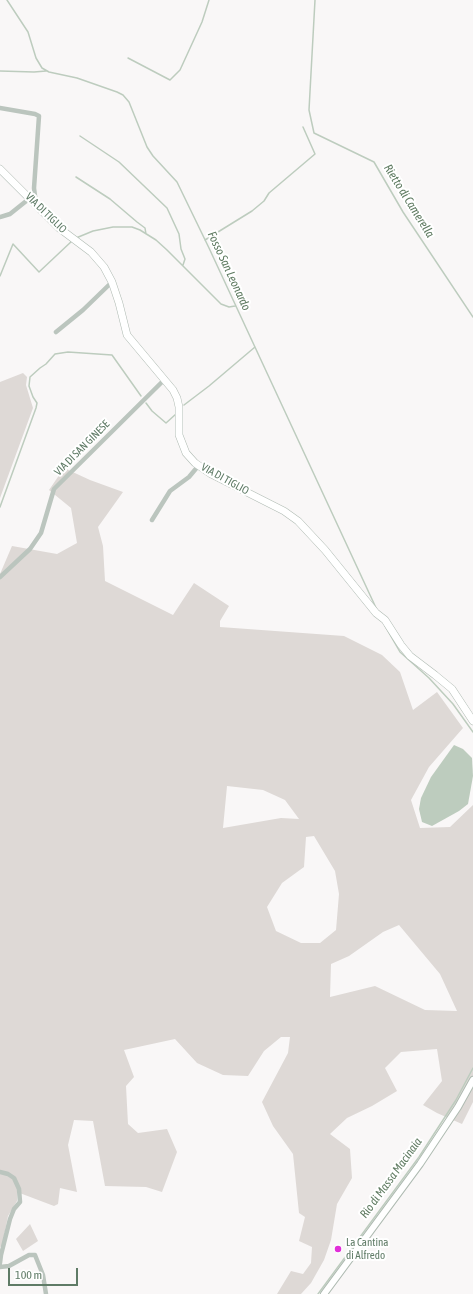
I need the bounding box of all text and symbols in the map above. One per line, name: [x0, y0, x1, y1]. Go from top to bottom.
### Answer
water label: Rietto di Camerella: [381, 162, 437, 240]
street label: VIA DI TIGLIO: [23, 190, 69, 236]
water label: Fosso San Leonardo: [204, 229, 254, 313]
street label: VIA DI SAN GINESE: [52, 418, 112, 478]
street label: VIA DI TIGLIO: [199, 460, 251, 498]
water label: Rio di Massa Macinaia: [357, 1135, 425, 1221]
place label: La Cantina di Alfredo: [346, 1236, 388, 1262]
marker: La Cantina di Alfredo: [333, 1244, 343, 1254]
scale bar: [10, 1260, 80, 1286]
text: 100 m: [15, 1268, 42, 1282]

